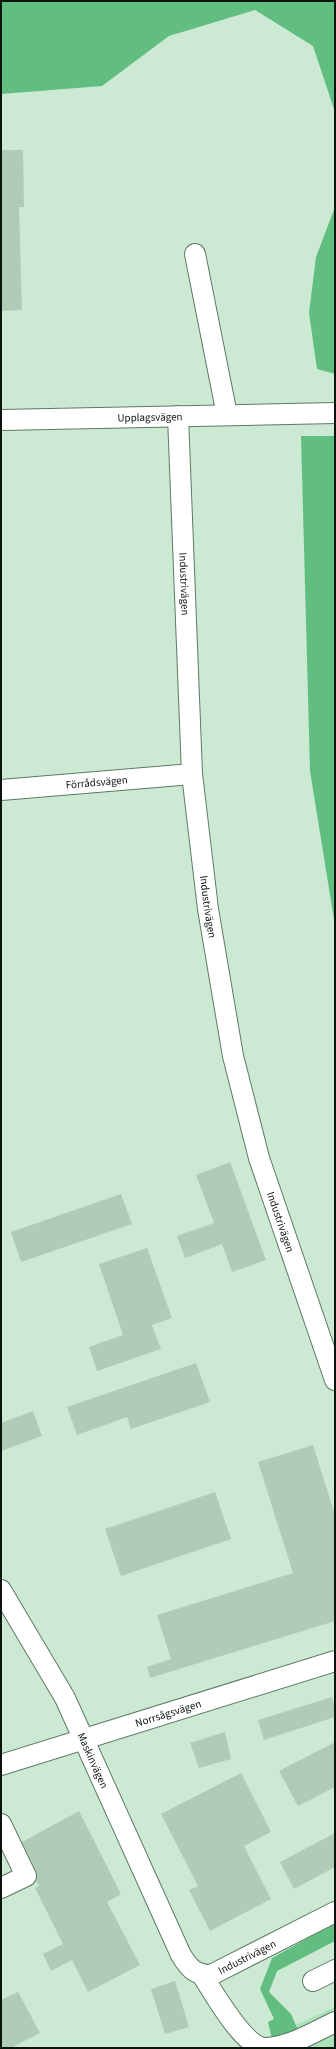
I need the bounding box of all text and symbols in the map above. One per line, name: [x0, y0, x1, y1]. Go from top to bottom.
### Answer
street label: Upplagsvägen: [117, 409, 183, 426]
street label: Industrivägen: [175, 552, 193, 616]
street label: Förrådsvägen: [65, 772, 128, 793]
street label: Industrivägen: [196, 875, 220, 939]
street label: Industrivägen: [263, 1190, 298, 1254]
street label: Norrsågsvägen: [133, 1696, 203, 1731]
street label: Maskinvägen: [74, 1730, 112, 1791]
street label: Industrivägen: [216, 1936, 279, 1978]

